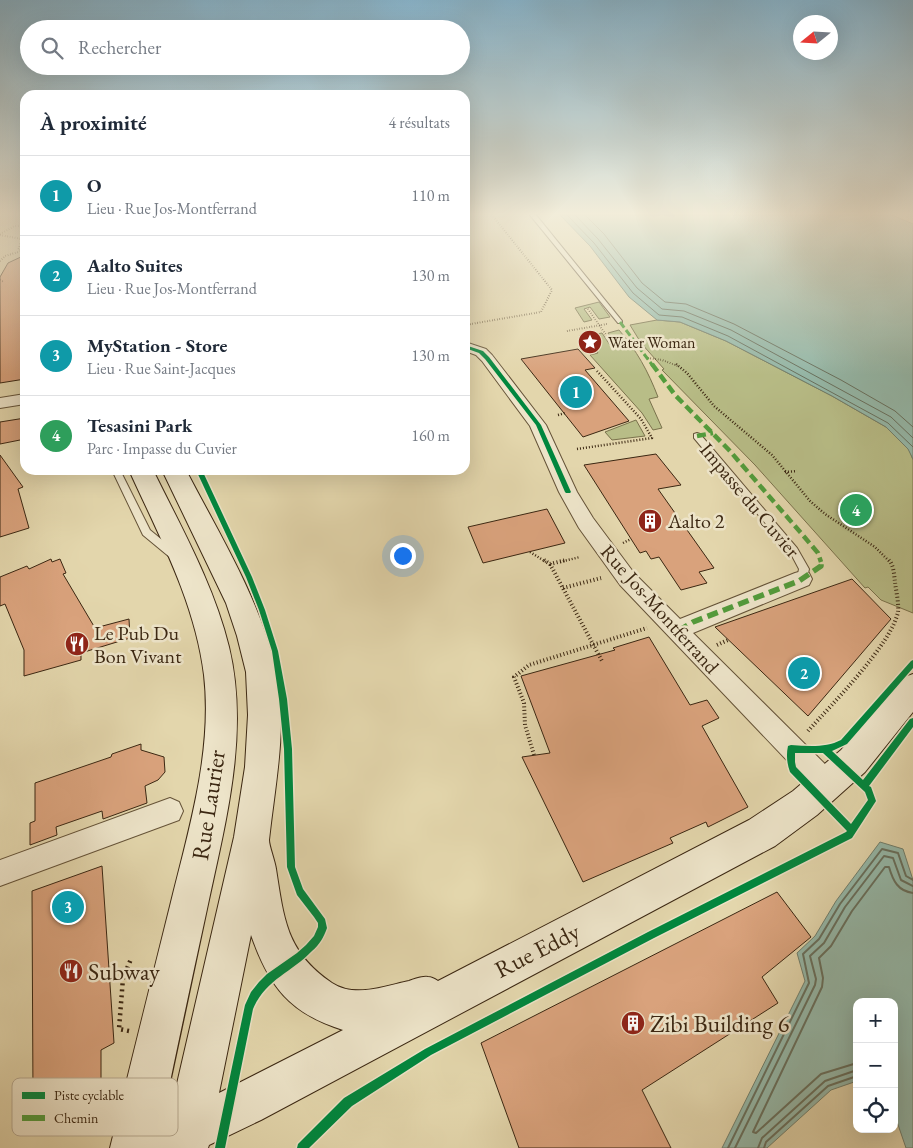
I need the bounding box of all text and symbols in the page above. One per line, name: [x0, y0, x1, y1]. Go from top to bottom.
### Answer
north arrow: [793, 15, 838, 60]
search box: [20, 20, 470, 75]
icon: search: [38, 34, 66, 62]
text: Rechercher: [78, 35, 161, 60]
text: À proximité: [40, 109, 147, 136]
text: 4 résultats: [388, 112, 450, 133]
text: O: [87, 173, 101, 198]
text: 1: [52, 185, 60, 206]
text: 110 m: [411, 185, 450, 206]
text: Lieu · Rue Jos-Montferrand: [87, 198, 257, 219]
text: Aalto Suites: [87, 253, 183, 278]
text: 2: [52, 265, 60, 286]
text: 130 m: [411, 265, 450, 286]
text: Lieu · Rue Jos-Montferrand: [87, 278, 257, 299]
place icon: Water Woman: [577, 329, 603, 355]
place label: Water Woman: [608, 332, 696, 353]
text: MyStation - Store: [87, 333, 227, 358]
text: 3: [52, 345, 60, 366]
text: 130 m: [411, 345, 450, 366]
text: Lieu · Rue Saint-Jacques: [87, 358, 236, 379]
pin: 1: [560, 373, 592, 411]
text: Tesasini Park: [87, 413, 192, 438]
text: 4: [52, 425, 60, 446]
text: 160 m: [411, 425, 450, 446]
street label: Impasse du Cuvier: [694, 437, 806, 563]
text: Parc · Impasse du Cuvier: [87, 438, 237, 459]
pin: 4: [840, 491, 872, 529]
building icon: Aalto 2: [637, 508, 663, 534]
place label: Aalto 2: [667, 508, 725, 534]
street label: Rue Jos-Montferrand: [595, 539, 726, 680]
your location: [390, 543, 416, 569]
place label: Le Pub Du Bon Vivant: [94, 620, 182, 669]
restaurant icon: Le Pub Du Bon Vivant: [64, 631, 90, 657]
pin: 2: [788, 654, 820, 692]
street label: Rue Laurier: [184, 748, 232, 862]
pin: 3: [52, 888, 84, 926]
street label: Rue Eddy: [489, 915, 585, 985]
place label: Subway: [88, 956, 160, 987]
restaurant icon: Subway: [58, 958, 84, 984]
map controls: [853, 998, 898, 1133]
button: +: [853, 998, 898, 1043]
place label: Zibi Building 6: [650, 1008, 789, 1039]
building icon: Zibi Building 6: [620, 1010, 646, 1036]
button: −: [853, 1043, 898, 1088]
legend: [12, 1078, 178, 1136]
text: Piste cyclable: [54, 1086, 125, 1104]
button: locate: [853, 1088, 898, 1133]
text: Chemin: [54, 1109, 99, 1127]

